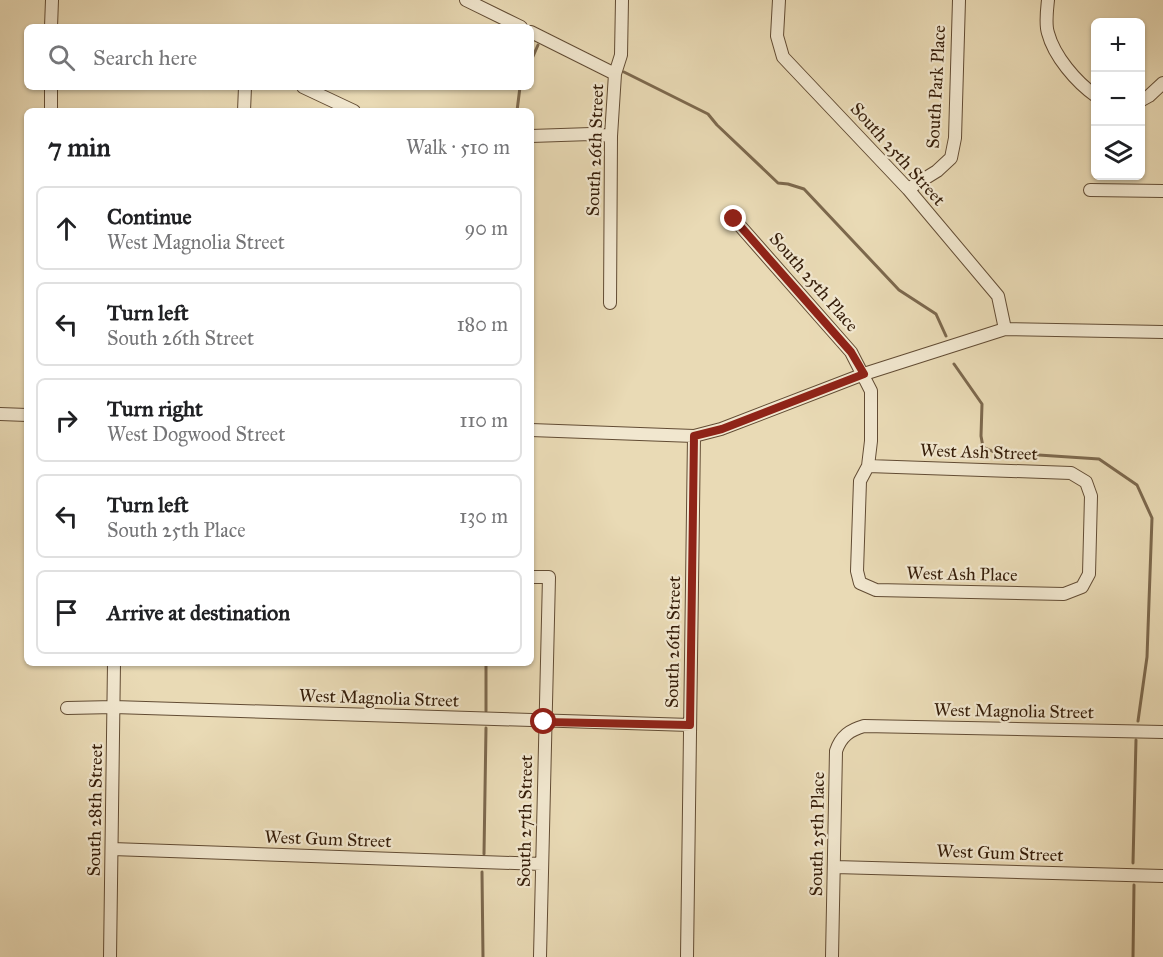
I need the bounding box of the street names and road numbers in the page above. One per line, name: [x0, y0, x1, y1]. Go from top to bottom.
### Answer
street label: South Park Place: [922, 25, 950, 149]
street label: South 26th Street: [582, 83, 608, 217]
street label: South 25th Street: [846, 98, 951, 211]
street label: South 25th Place: [765, 228, 863, 336]
street label: West Ash Street: [920, 439, 1039, 465]
street label: West Ash Place: [906, 562, 1018, 586]
street label: South 26th Street: [661, 575, 685, 708]
street label: West Magnolia Street: [299, 684, 460, 713]
street label: West Magnolia Street: [934, 699, 1095, 724]
street label: South 28th Street: [83, 743, 107, 877]
street label: South 27th Street: [513, 754, 537, 887]
street label: South 25th Place: [805, 771, 829, 897]
street label: West Gum Street: [264, 826, 393, 852]
street label: West Gum Street: [936, 840, 1065, 866]

